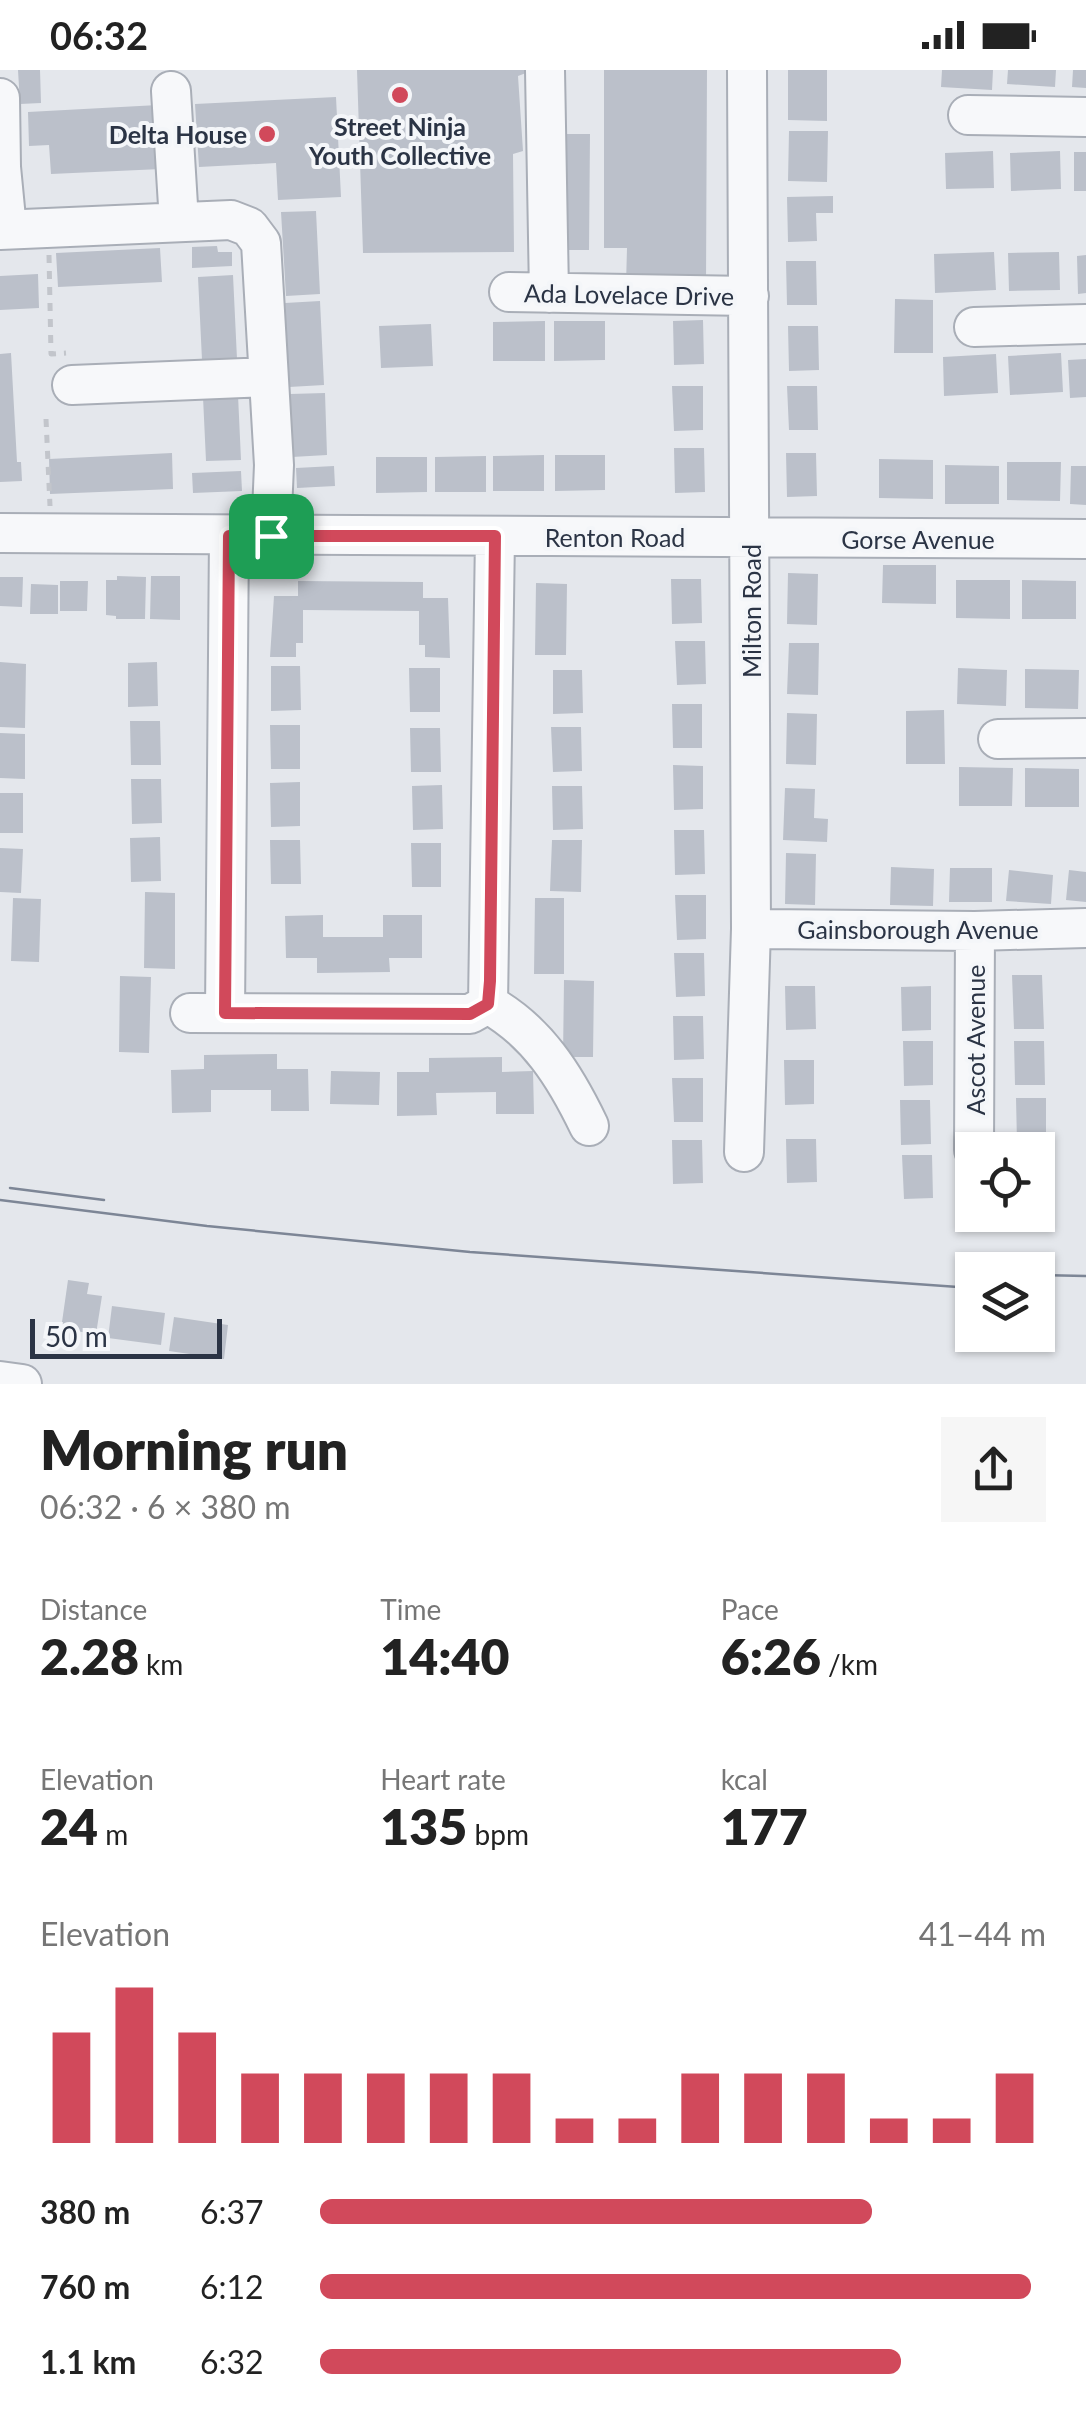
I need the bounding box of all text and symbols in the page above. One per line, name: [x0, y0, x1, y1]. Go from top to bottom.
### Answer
text: 06:32: [50, 12, 148, 58]
marker: Street Ninja Youth Collective: [389, 84, 411, 106]
place label: Street Ninja Youth Collective: [308, 111, 491, 170]
place label: Delta House: [109, 119, 247, 149]
marker: Delta House: [256, 123, 278, 145]
street label: Ada Lovelace Drive: [524, 277, 734, 311]
pin: [229, 494, 314, 579]
icon: arrive: [244, 509, 299, 564]
street label: Renton Road: [545, 522, 685, 552]
street label: Gorse Avenue: [841, 524, 995, 554]
street label: Milton Road: [736, 544, 766, 678]
street label: Gainsborough Avenue: [797, 914, 1039, 944]
street label: Ascot Avenue: [960, 965, 990, 1115]
map controls: [955, 1132, 1055, 1352]
button: locate: [955, 1132, 1055, 1232]
button: layers: [955, 1252, 1055, 1352]
scale bar: [30, 1314, 222, 1358]
text: 50 m: [45, 1319, 108, 1353]
text: Morning run: [40, 1416, 348, 1482]
button: share: [941, 1417, 1046, 1522]
text: 06:32 · 6 × 380 m: [40, 1487, 291, 1526]
text: Distance: [40, 1592, 147, 1626]
text: Time: [380, 1592, 441, 1626]
text: Pace: [721, 1592, 779, 1626]
text: 2.28: [40, 1626, 139, 1686]
text: 14:40: [380, 1626, 510, 1686]
text: 6:26: [721, 1626, 821, 1686]
text: km: [139, 1647, 183, 1681]
text: /km: [821, 1647, 878, 1681]
text: Elevation: [40, 1762, 154, 1796]
text: Heart rate: [380, 1762, 506, 1796]
text: kcal: [721, 1762, 768, 1796]
text: 24: [40, 1796, 98, 1856]
text: 135: [380, 1796, 467, 1856]
text: 177: [721, 1796, 808, 1856]
text: m: [98, 1817, 128, 1851]
text: bpm: [467, 1817, 529, 1851]
text: Elevation: [40, 1914, 170, 1953]
text: 41–44 m: [919, 1914, 1046, 1953]
text: 380 m: [40, 2192, 130, 2231]
text: 6:37: [200, 2192, 264, 2231]
text: 760 m: [40, 2267, 130, 2306]
text: 6:12: [200, 2267, 264, 2306]
text: 1.1 km: [40, 2342, 136, 2381]
text: 6:32: [200, 2342, 264, 2381]

